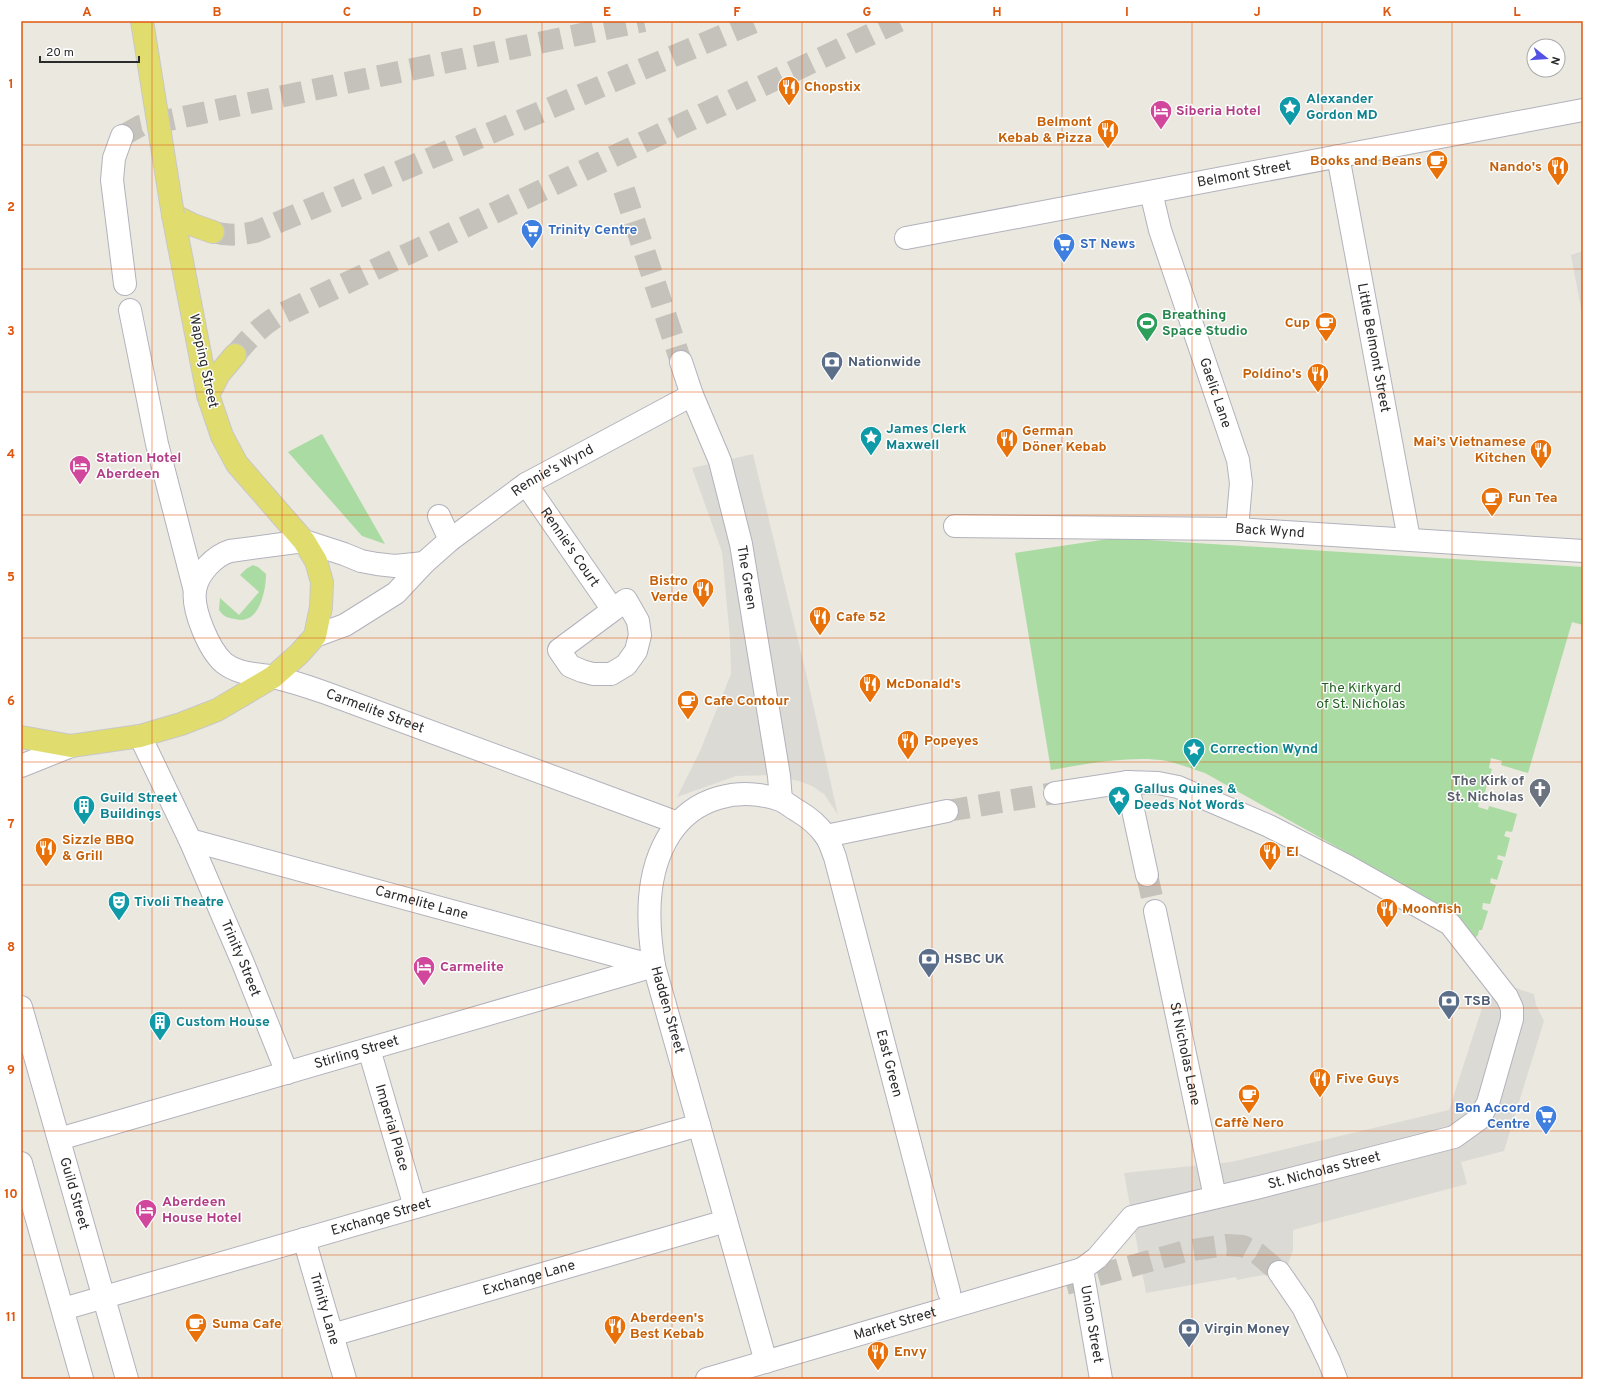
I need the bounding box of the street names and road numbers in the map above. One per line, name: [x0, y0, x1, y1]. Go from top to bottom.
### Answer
street label: Belmont Street: [1196, 157, 1292, 191]
street label: Little Belmont Street: [1353, 282, 1394, 414]
street label: Wapping Street: [185, 312, 221, 410]
street label: Gaelic Lane: [1195, 355, 1235, 430]
street label: Rennie's Wynd: [508, 441, 596, 500]
street label: Rennie's Court: [536, 504, 603, 590]
street label: Back Wynd: [1235, 520, 1305, 542]
street label: The Green: [733, 544, 760, 611]
street label: Carmelite Street: [323, 685, 426, 737]
street label: Carmelite Lane: [373, 882, 470, 924]
street label: Trinity Street: [217, 917, 264, 999]
street label: Hadden Street: [646, 964, 688, 1056]
street label: St Nicholas Lane: [1166, 1001, 1204, 1107]
street label: East Green: [872, 1028, 906, 1099]
street label: Stirling Street: [312, 1032, 401, 1073]
street label: Imperial Place: [371, 1082, 413, 1173]
street label: St. Nicholas Street: [1266, 1148, 1382, 1193]
street label: Guild Street: [56, 1155, 93, 1232]
street label: Exchange Street: [329, 1195, 433, 1239]
street label: Exchange Lane: [481, 1257, 577, 1299]
street label: Trinity Lane: [306, 1271, 343, 1347]
street label: Union Street: [1076, 1284, 1107, 1364]
street label: Market Street: [852, 1304, 938, 1344]

